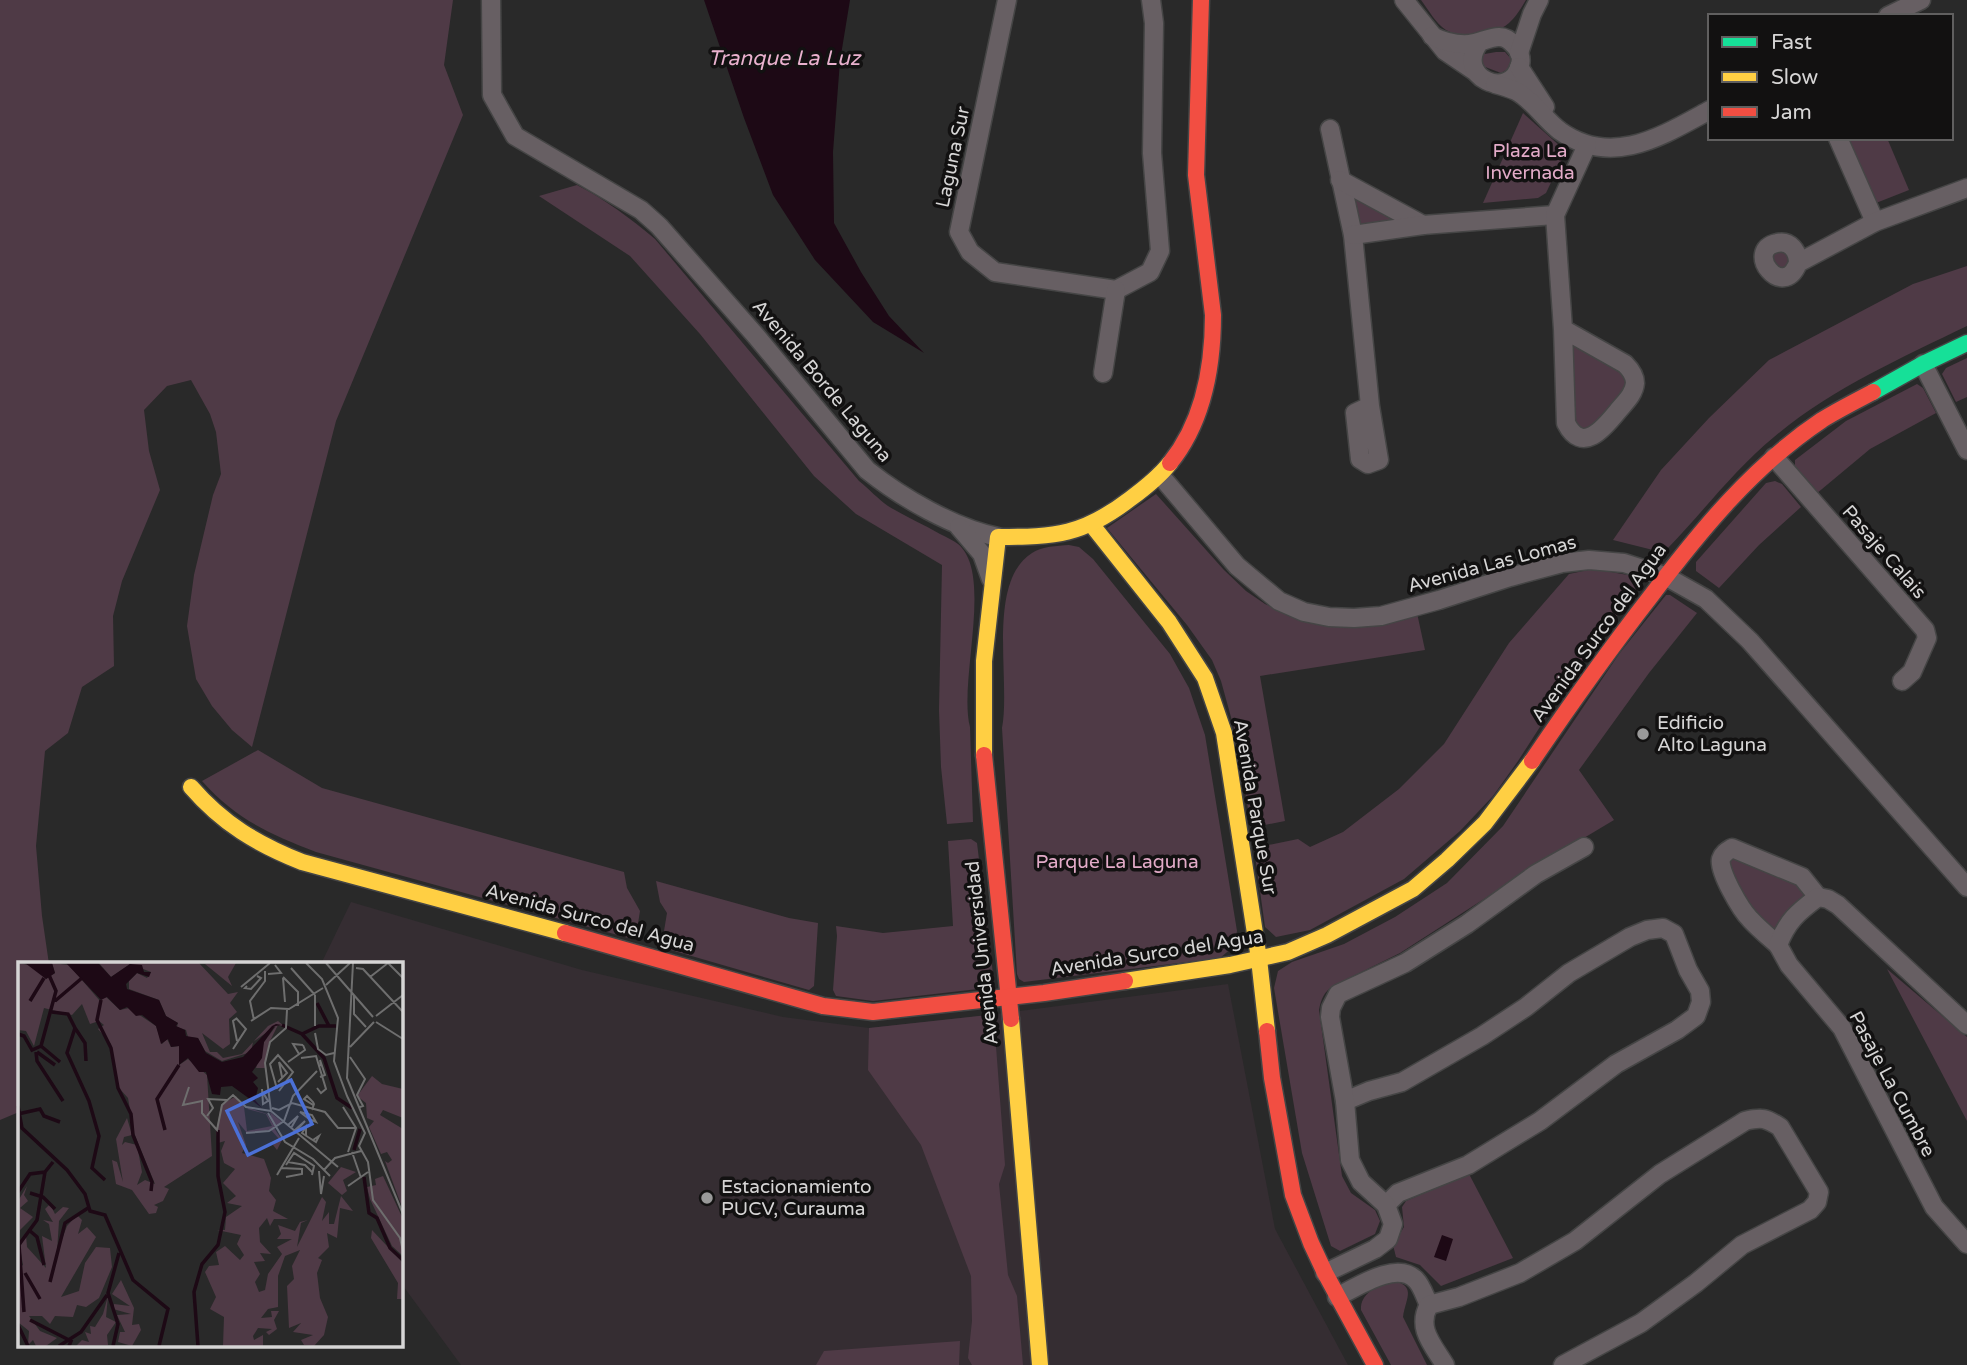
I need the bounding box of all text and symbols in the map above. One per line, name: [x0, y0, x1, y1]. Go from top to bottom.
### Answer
legend: [1708, 14, 1953, 140]
text: Fast: [1771, 30, 1812, 55]
water label: Tranque La Luz: [708, 46, 862, 71]
text: Slow: [1771, 65, 1819, 90]
text: Jam: [1771, 100, 1812, 125]
street label: Laguna Sur: [932, 104, 975, 210]
park label: Plaza La Invernada: [1485, 140, 1575, 184]
street label: Avenida Borde Laguna: [748, 295, 896, 467]
street label: Pasaje Calais: [1838, 501, 1930, 603]
street label: Avenida Las Lomas: [1405, 531, 1579, 597]
street label: Avenida Surco del Agua: [1527, 539, 1671, 727]
place label: Edificio Alto Laguna: [1657, 712, 1767, 756]
street label: Avenida Parque Sur: [1229, 718, 1281, 897]
marker: Edificio Alto Laguna: [1635, 726, 1651, 742]
park label: Parque La Laguna: [1035, 851, 1199, 873]
street label: Avenida Universidad: [961, 860, 1003, 1046]
street label: Avenida Surco del Agua: [483, 880, 697, 956]
street label: Avenida Surco del Agua: [1049, 925, 1265, 981]
inset map: [18, 962, 402, 1348]
street label: Pasaje La Cumbre: [1844, 1008, 1940, 1160]
place label: Estacionamiento PUCV, Curauma: [721, 1176, 872, 1220]
marker: Estacionamiento PUCV, Curauma: [699, 1190, 715, 1206]

